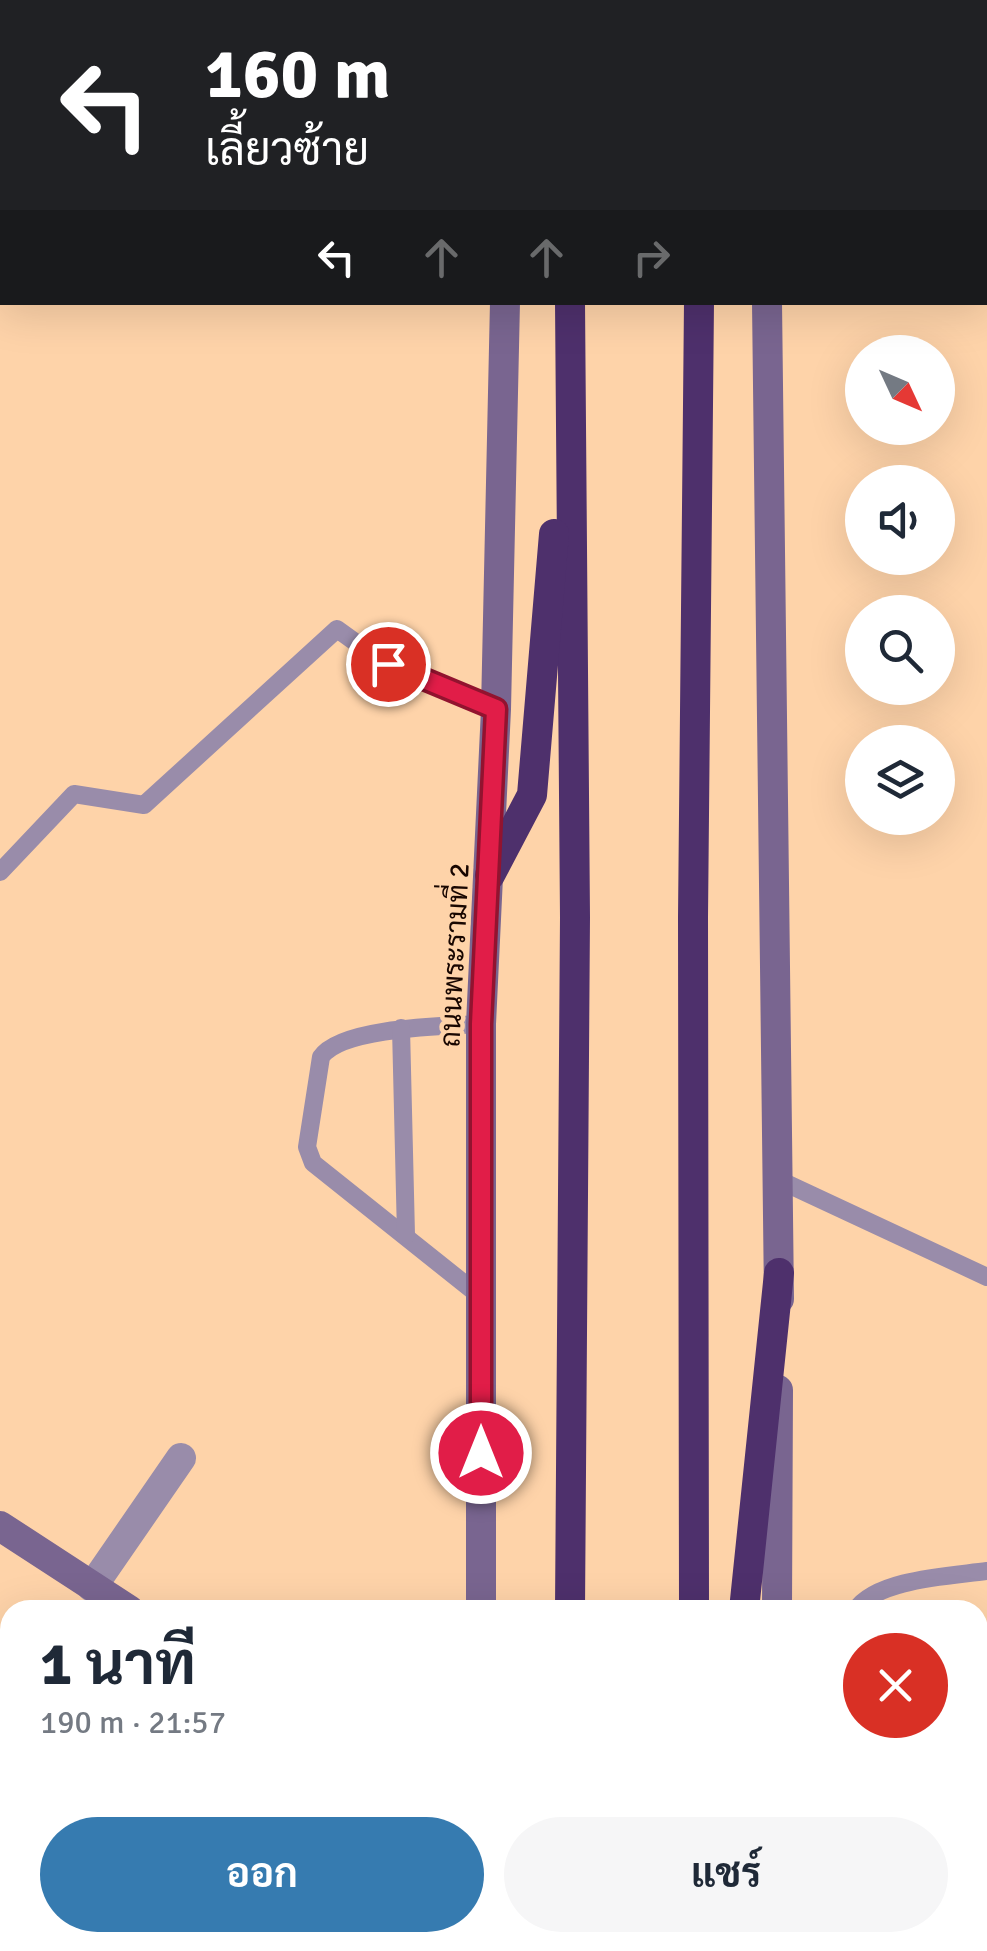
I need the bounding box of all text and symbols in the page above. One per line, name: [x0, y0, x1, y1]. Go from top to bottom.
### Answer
text: 160 m: [205, 31, 390, 117]
icon: left: [40, 40, 170, 170]
text: เลี้ยวซ้าย: [205, 123, 369, 178]
icon: left: [309, 230, 364, 285]
icon: ahead: [414, 230, 469, 285]
icon: ahead: [519, 230, 574, 285]
icon: right: [624, 230, 679, 285]
north arrow: [845, 335, 955, 445]
map controls: [845, 335, 955, 835]
button: sound: [845, 465, 955, 575]
button: search: [845, 595, 955, 705]
pin: [346, 622, 431, 707]
icon: arrive: [361, 637, 416, 692]
button: layers: [845, 725, 955, 835]
street label: ถนนพระรามที่ 2: [425, 862, 477, 1048]
position arrow: [429, 1401, 533, 1505]
text: 1 นาที: [40, 1628, 196, 1702]
button: close: [843, 1633, 948, 1738]
text: 190 m · 21:57: [40, 1703, 226, 1742]
button: ออก: [40, 1817, 484, 1932]
button: แชร์: [504, 1817, 948, 1932]

